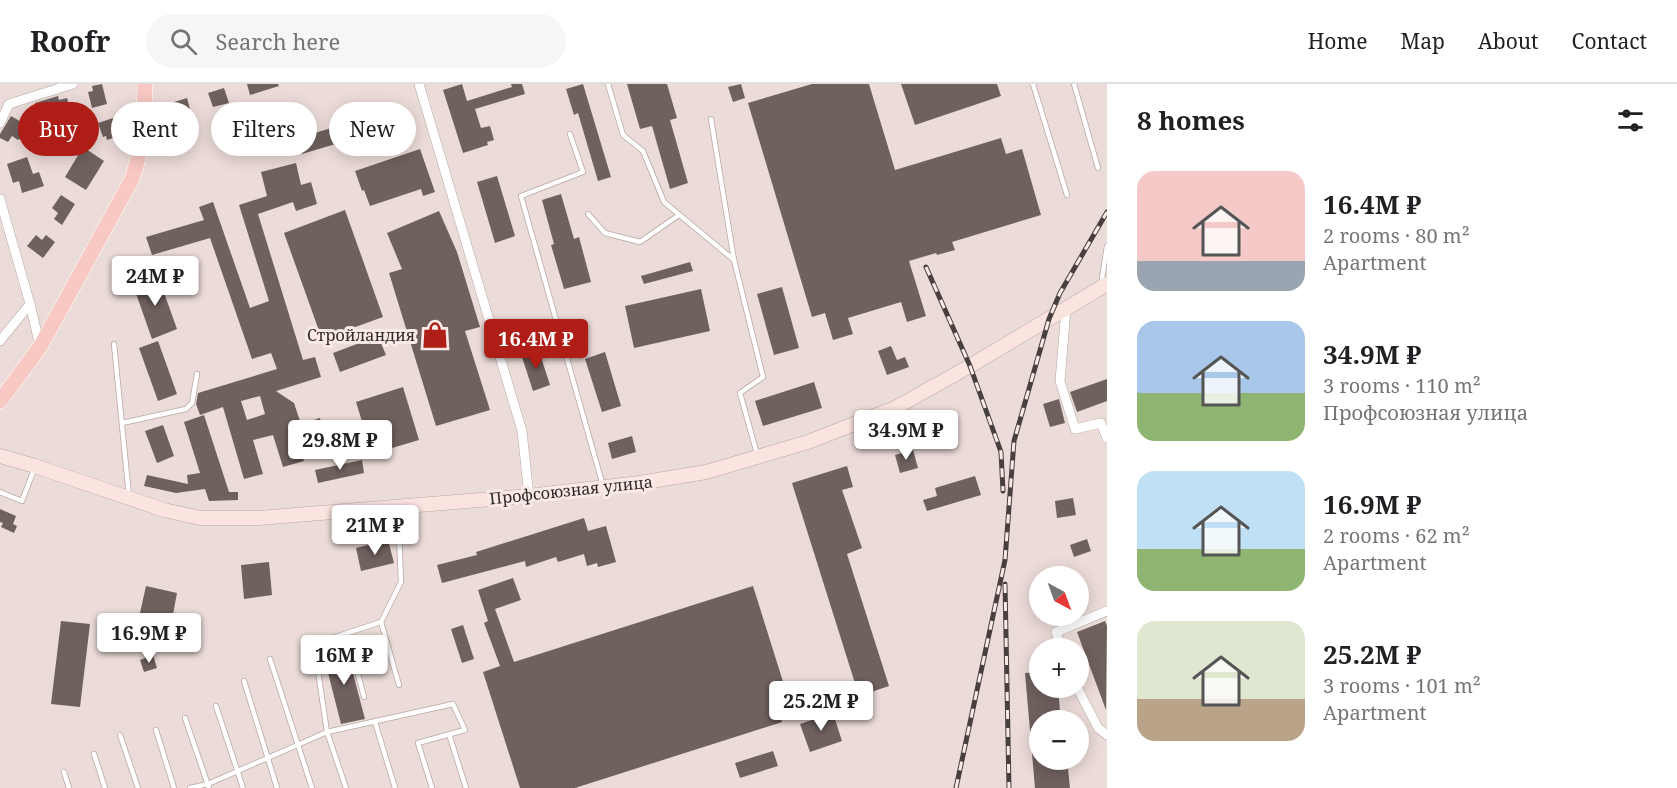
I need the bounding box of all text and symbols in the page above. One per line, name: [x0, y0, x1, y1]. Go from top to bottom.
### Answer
search box: [146, 14, 566, 68]
text: Roofr: [30, 22, 110, 60]
icon: search: [167, 25, 200, 58]
text: Search here: [215, 26, 340, 56]
text: Home: [1308, 27, 1368, 55]
text: Map: [1401, 27, 1445, 55]
text: About: [1478, 27, 1539, 55]
text: Contact: [1572, 27, 1647, 55]
chip: Buy: [18, 102, 99, 156]
chip: Rent: [111, 102, 199, 156]
chip: Filters: [211, 102, 317, 156]
chip: New: [329, 102, 416, 156]
text: 8 homes: [1137, 102, 1245, 138]
icon: filters: [1614, 104, 1647, 137]
text: 16.4M ₽: [1323, 186, 1422, 222]
icon: home: [1185, 195, 1257, 267]
text: 2 rooms · 80 m²: [1323, 222, 1470, 249]
text: Apartment: [1323, 249, 1427, 276]
pin: 24M ₽: [113, 256, 197, 307]
text: 24M ₽: [126, 262, 184, 289]
pin: 16.4M ₽: [481, 319, 591, 370]
shop icon: Стройландия: [420, 320, 450, 350]
place label: Стройландия: [307, 324, 415, 346]
text: 16.4M ₽: [498, 325, 574, 352]
text: 34.9M ₽: [1323, 336, 1422, 372]
icon: home: [1185, 345, 1257, 417]
text: 3 rooms · 110 m²: [1323, 372, 1481, 399]
text: Профсоюзная улица: [1323, 399, 1528, 426]
pin: 34.9M ₽: [851, 410, 961, 461]
text: 34.9M ₽: [868, 416, 944, 443]
pin: 29.8M ₽: [285, 420, 395, 471]
text: 29.8M ₽: [302, 426, 378, 453]
street label: Профсоюзная улица: [488, 470, 654, 510]
text: 16.9M ₽: [1323, 486, 1422, 522]
icon: home: [1185, 495, 1257, 567]
pin: 21M ₽: [333, 505, 417, 556]
text: 21M ₽: [346, 511, 404, 538]
text: 2 rooms · 62 m²: [1323, 522, 1470, 549]
text: Apartment: [1323, 549, 1427, 576]
north arrow: [1029, 566, 1089, 626]
map controls: [1029, 566, 1089, 770]
pin: 16.9M ₽: [94, 613, 204, 664]
text: 16.9M ₽: [111, 619, 187, 646]
pin: 16M ₽: [302, 635, 386, 686]
text: 25.2M ₽: [1323, 636, 1422, 672]
button: +: [1029, 638, 1089, 698]
text: 16M ₽: [315, 641, 373, 668]
icon: home: [1185, 645, 1257, 717]
text: 3 rooms · 101 m²: [1323, 672, 1481, 699]
pin: 25.2M ₽: [766, 681, 876, 732]
text: 25.2M ₽: [783, 687, 859, 714]
text: Apartment: [1323, 699, 1427, 726]
button: −: [1029, 710, 1089, 770]

